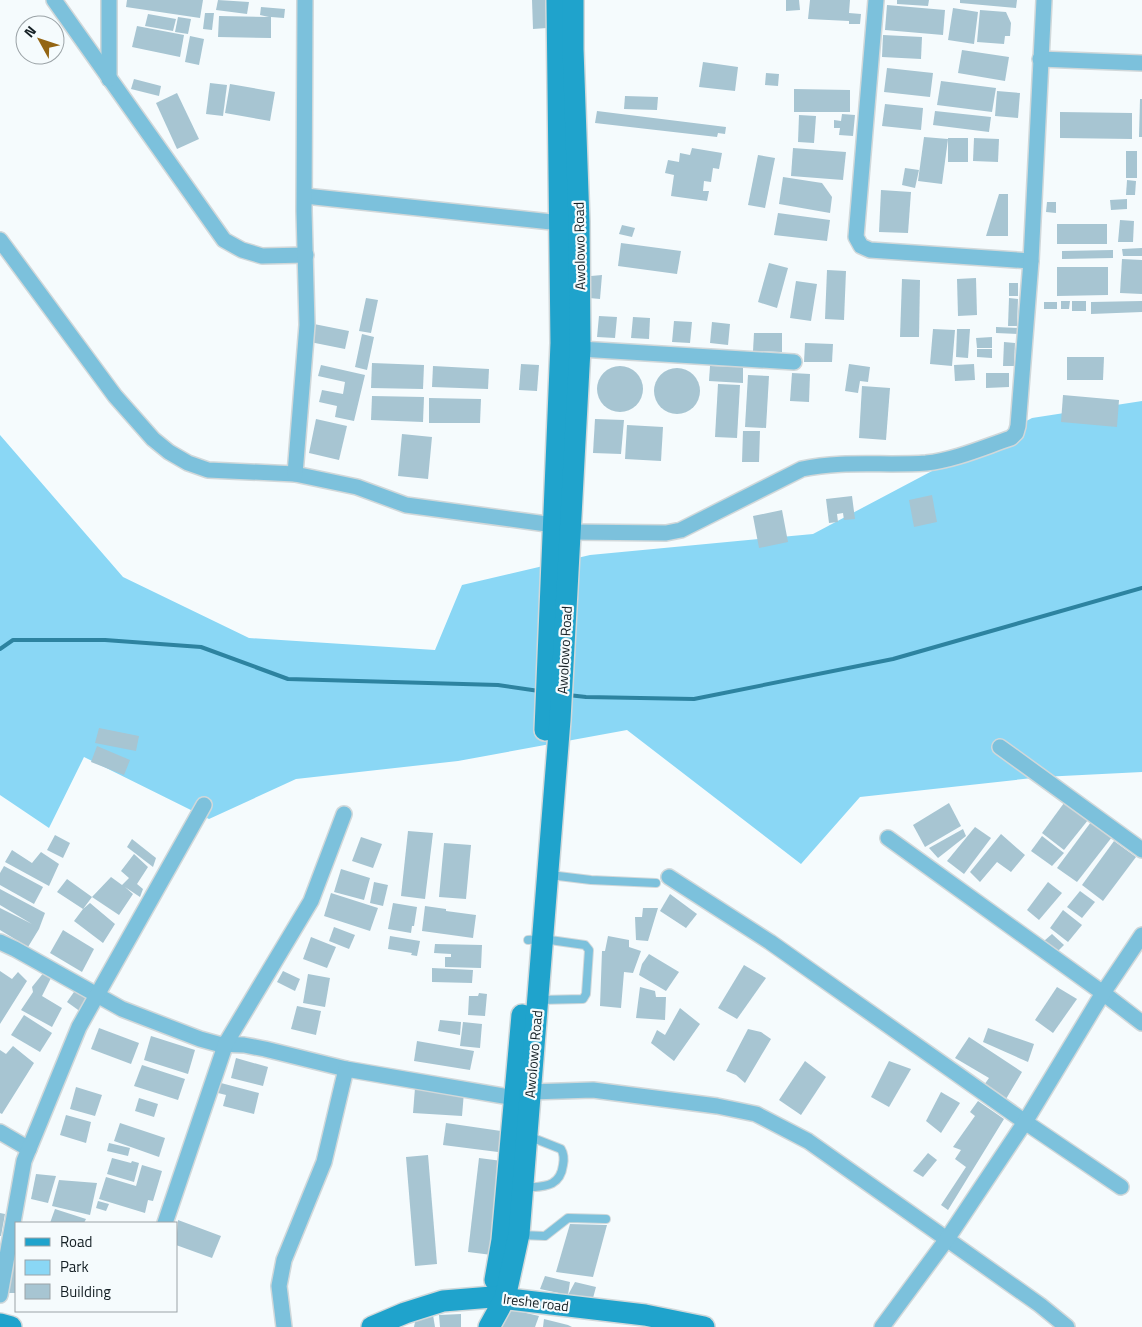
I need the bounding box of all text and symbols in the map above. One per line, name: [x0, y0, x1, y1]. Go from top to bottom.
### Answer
north arrow: [15, 15, 65, 65]
text: N: [18, 21, 41, 42]
street label: Awolowo Road: [568, 202, 590, 290]
street label: Awolowo Road: [551, 605, 577, 695]
street label: Awolowo Road: [519, 1009, 547, 1099]
legend: [15, 1222, 178, 1312]
text: Road: [60, 1230, 92, 1253]
text: Park: [60, 1255, 89, 1278]
text: Building: [60, 1280, 111, 1303]
street label: Ireshe road: [502, 1288, 570, 1316]

